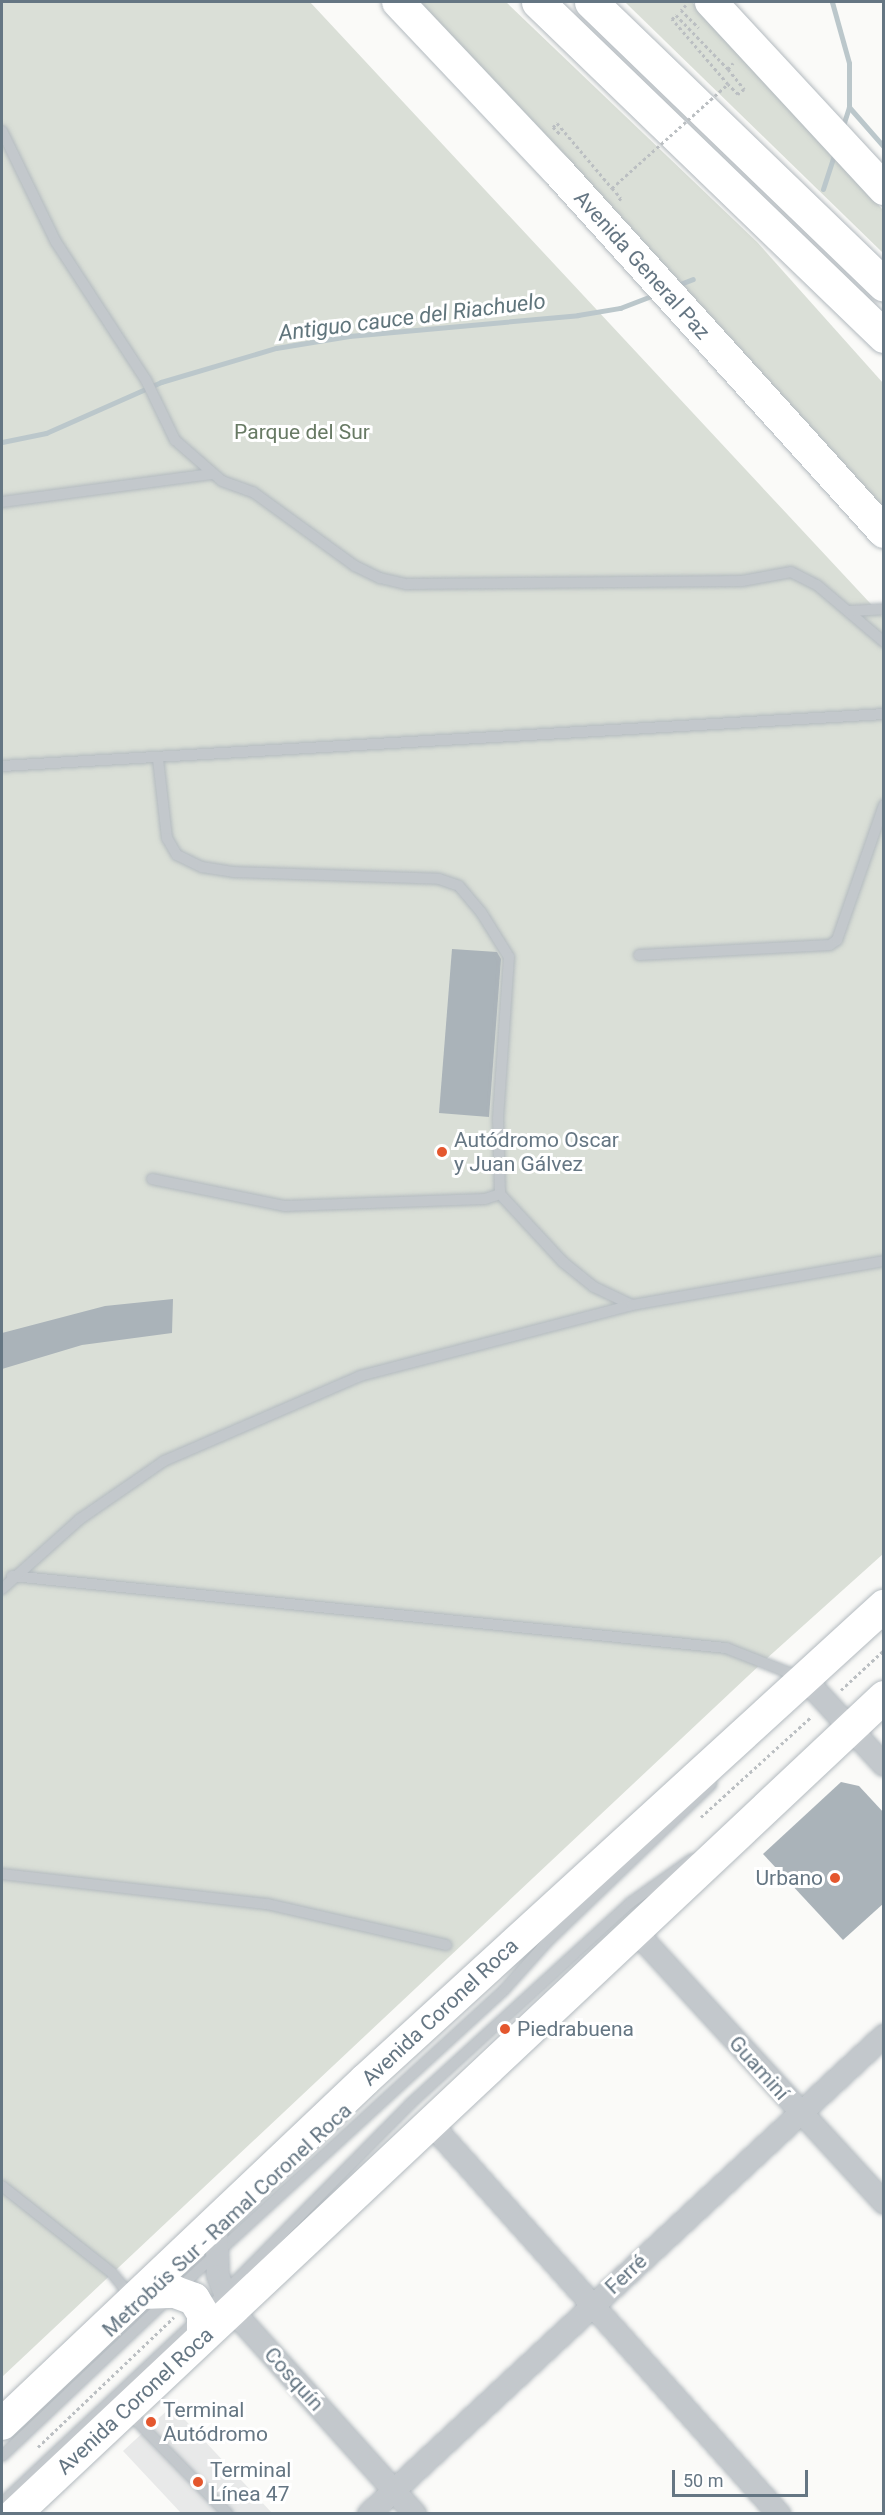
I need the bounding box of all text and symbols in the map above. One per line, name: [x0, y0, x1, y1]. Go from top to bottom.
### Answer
street label: Avenida General Paz: [569, 186, 715, 344]
water label: Antiguo cauce del Riachuelo: [277, 288, 547, 346]
park label: Parque del Sur: [234, 419, 370, 445]
place label: Autódromo Oscar y Juan Gálvez: [454, 1127, 619, 1177]
marker: Autódromo Oscar y Juan Gálvez: [435, 1145, 449, 1159]
place label: Urbano: [755, 1865, 823, 1891]
marker: Urbano: [828, 1871, 842, 1885]
street label: Avenida Coronel Roca: [357, 1933, 523, 2091]
place label: Piedrabuena: [517, 2016, 634, 2042]
marker: Piedrabuena: [498, 2022, 512, 2036]
street label: Guaminí: [724, 2031, 794, 2105]
street label: Metrobús Sur - Ramal Coronel Roca: [97, 2098, 357, 2342]
street label: Ferré: [600, 2249, 652, 2299]
street label: Avenida Coronel Roca: [52, 2322, 218, 2480]
street label: Cosquín: [259, 2342, 329, 2416]
place label: Terminal Autódromo: [163, 2397, 268, 2447]
marker: Terminal Autódromo: [144, 2415, 158, 2429]
place label: Terminal Línea 47: [210, 2457, 291, 2507]
scale bar: [675, 2458, 812, 2496]
text: 50 m: [683, 2470, 723, 2491]
marker: Terminal Línea 47: [191, 2475, 205, 2489]

